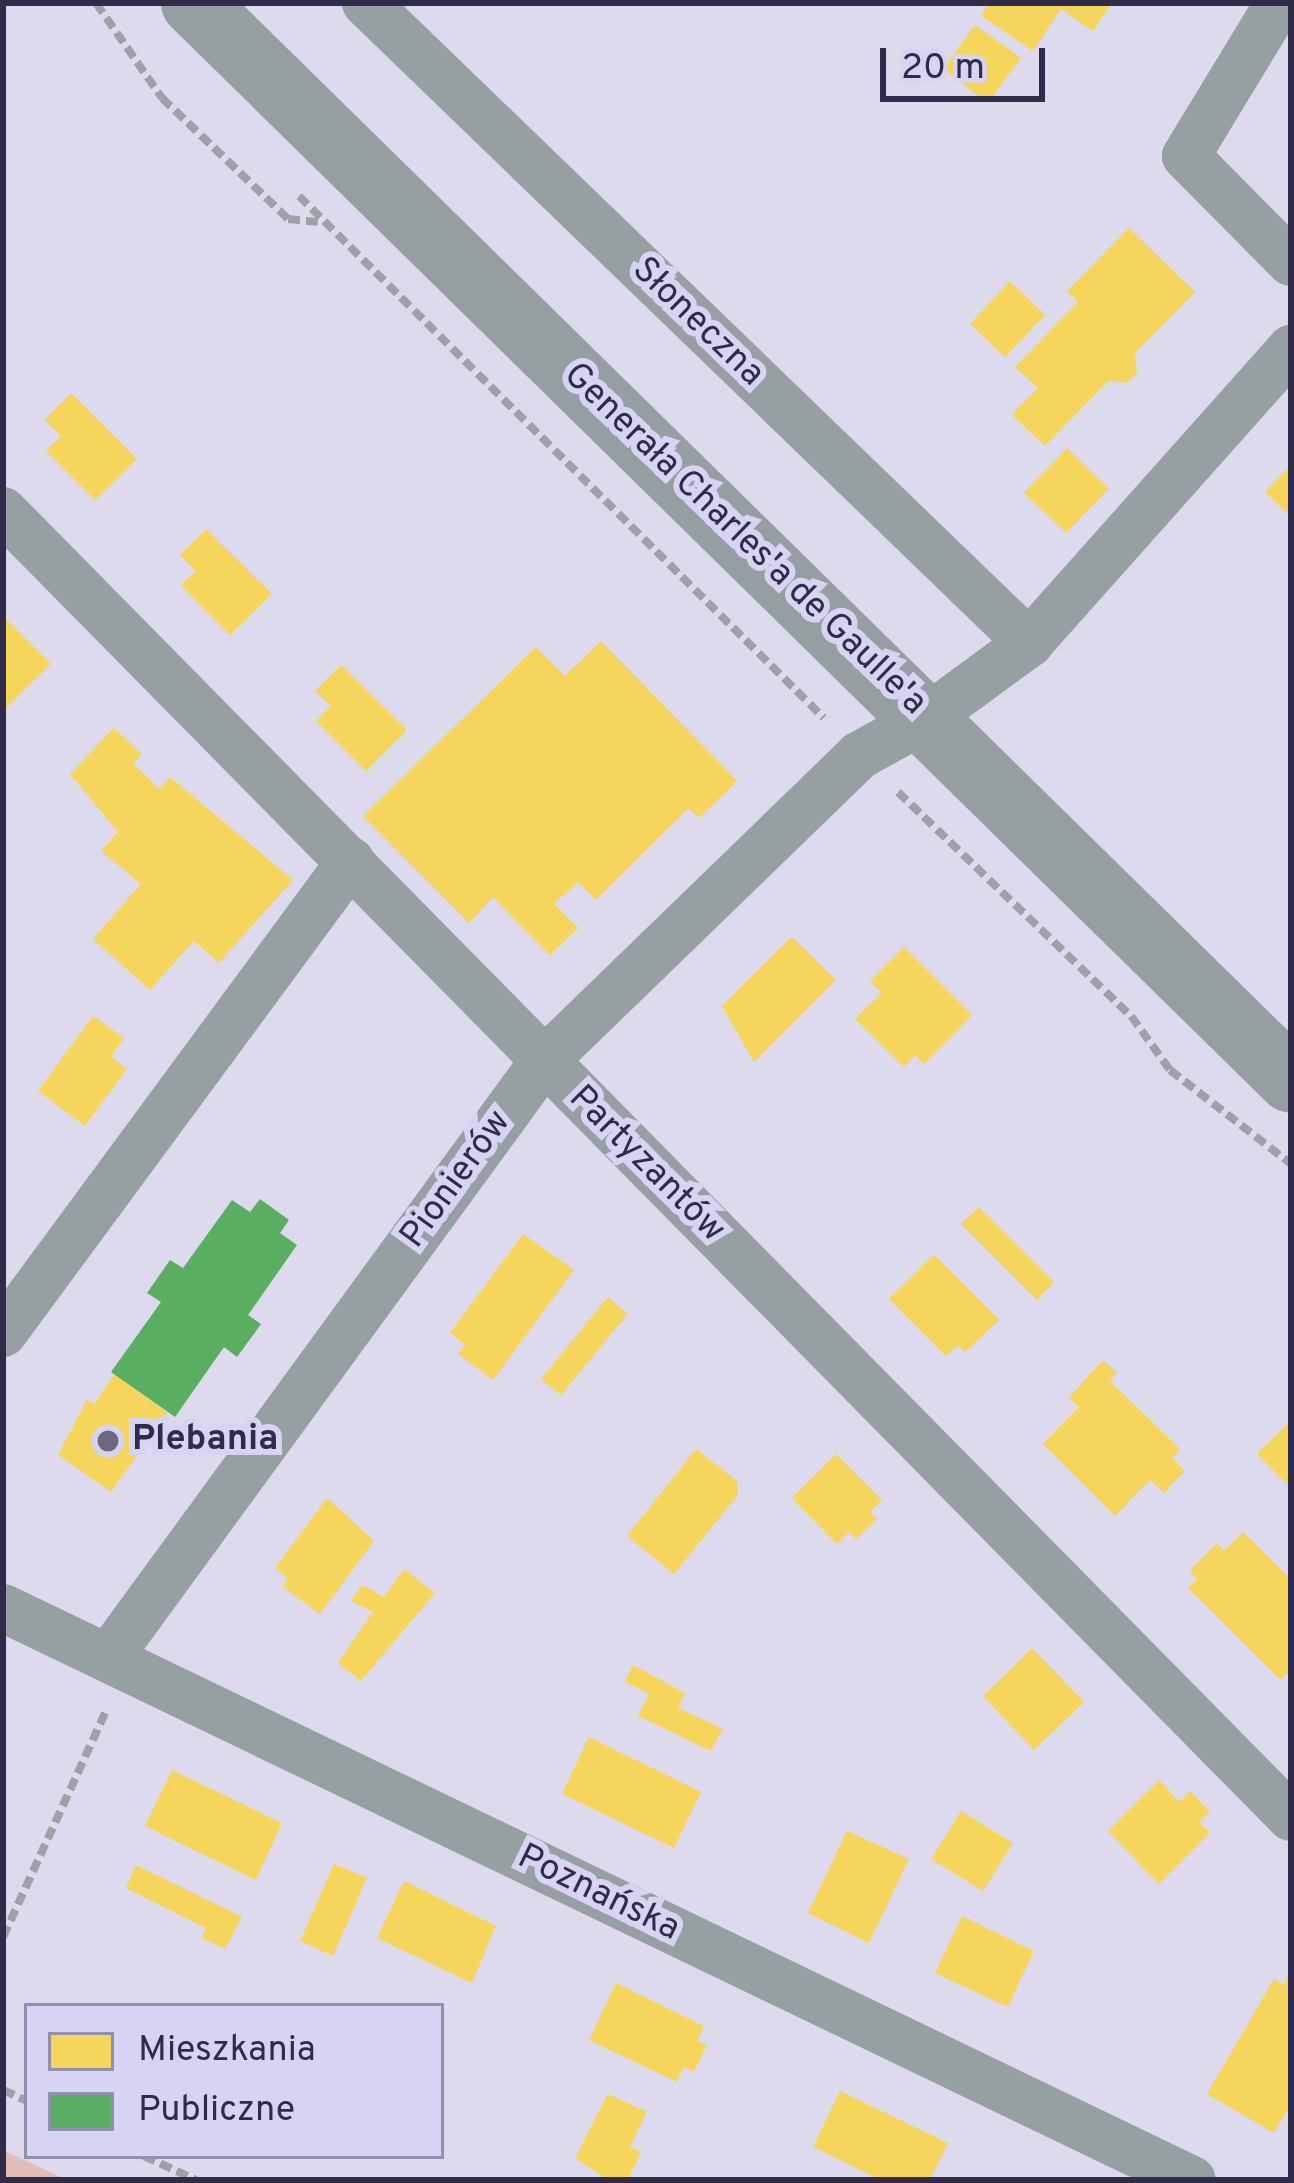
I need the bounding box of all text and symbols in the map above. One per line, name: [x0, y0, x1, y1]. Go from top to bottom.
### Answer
scale bar: [886, 24, 1051, 98]
text: 20 m: [901, 46, 985, 92]
street label: Słoneczna: [622, 249, 772, 397]
street label: Generała Charles'a de Gaulle'a: [553, 355, 935, 725]
street label: Partyzantów: [559, 1078, 733, 1252]
street label: Pionierów: [393, 1103, 521, 1257]
place label: Plebania: [132, 1419, 278, 1463]
marker: Plebania: [95, 1428, 121, 1454]
street label: Poznańska: [510, 1836, 686, 1952]
legend: [24, 2003, 444, 2159]
text: Mieszkania: [138, 2028, 316, 2074]
text: Publiczne: [138, 2088, 295, 2134]

